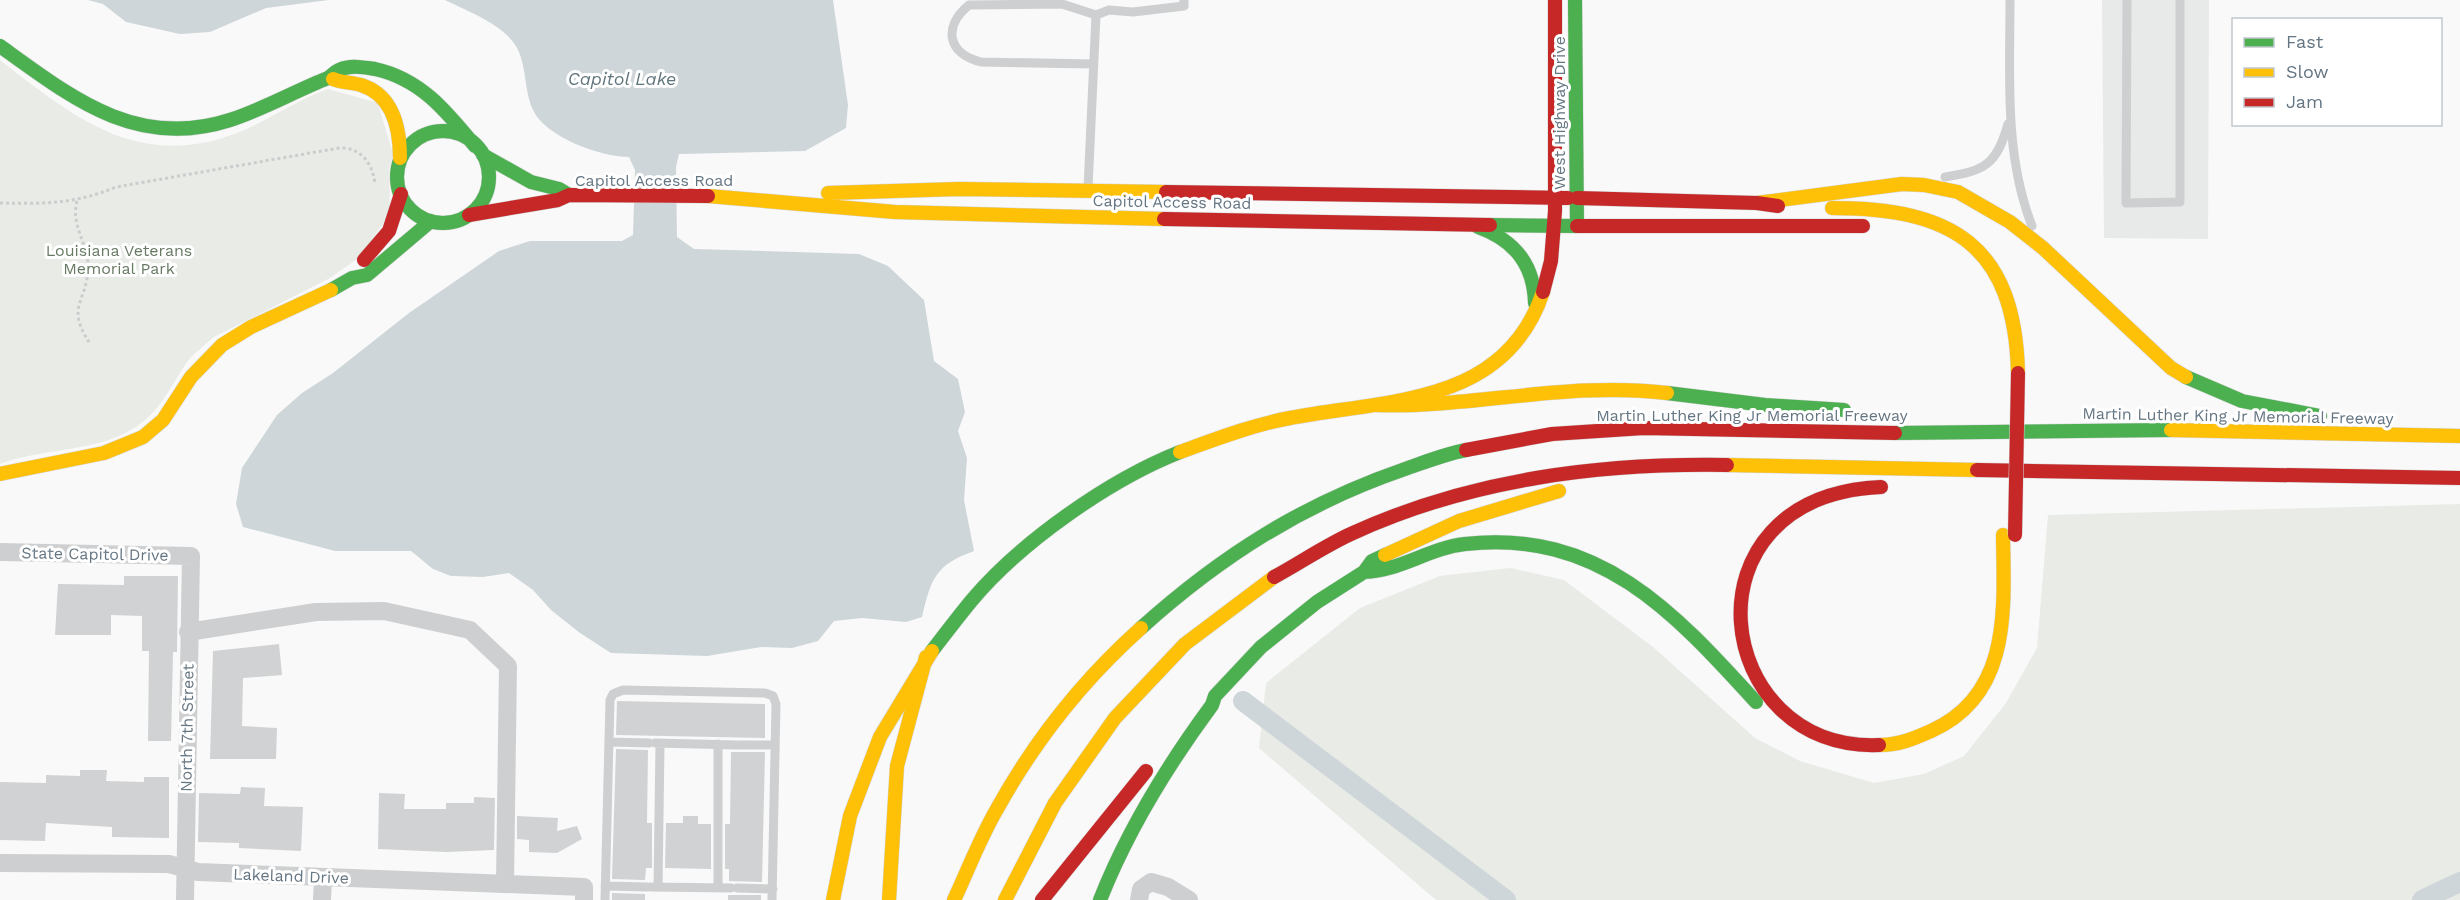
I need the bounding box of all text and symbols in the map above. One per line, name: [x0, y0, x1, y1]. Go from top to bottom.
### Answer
legend: [2232, 18, 2442, 126]
text: Fast: [2286, 31, 2324, 52]
street label: West Highway Drive: [1550, 36, 1569, 190]
text: Slow: [2286, 61, 2329, 82]
water label: Capitol Lake: [568, 68, 676, 89]
text: Jam: [2286, 91, 2323, 112]
street label: Capitol Access Road: [575, 171, 733, 190]
street label: Capitol Access Road: [1092, 191, 1252, 213]
park label: Louisiana Veterans Memorial Park: [46, 241, 192, 278]
street label: Martin Luther King Jr Memorial Freeway: [2082, 404, 2395, 428]
street label: Martin Luther King Jr Memorial Freeway: [1596, 406, 1908, 425]
street label: State Capitol Drive: [21, 543, 169, 565]
street label: North 7th Street: [176, 664, 198, 792]
street label: Lakeland Drive: [233, 864, 349, 888]

